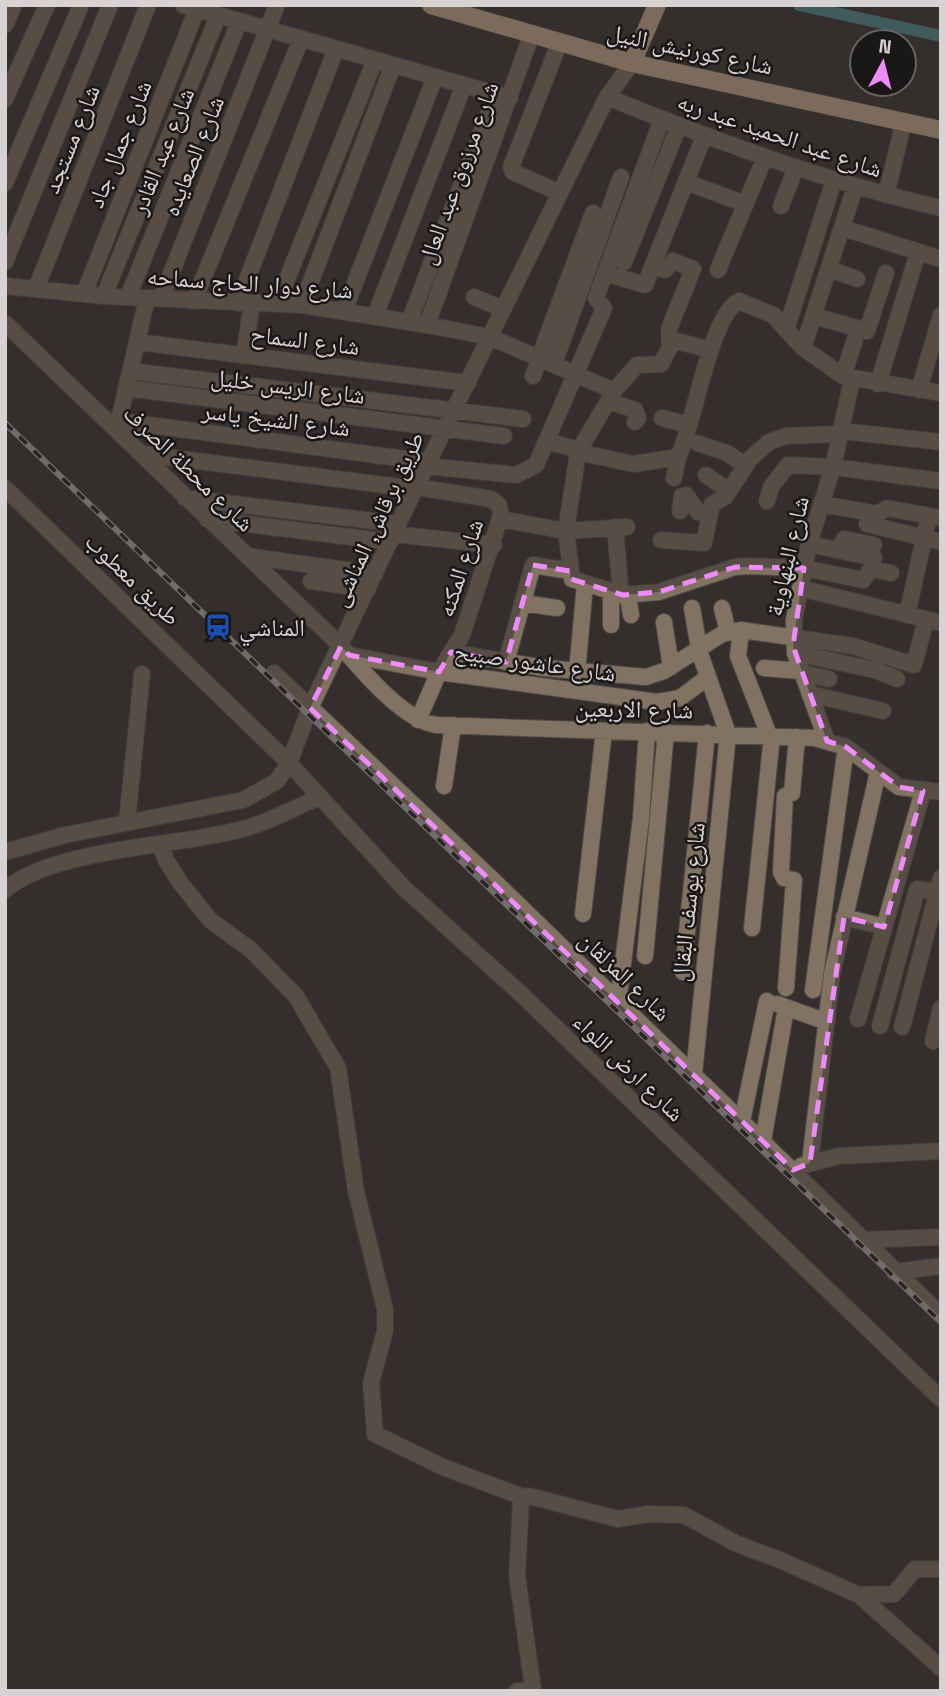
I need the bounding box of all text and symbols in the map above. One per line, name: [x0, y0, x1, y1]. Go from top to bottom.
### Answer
street label: شارع كورنيش النيل: [604, 16, 776, 82]
north arrow: [848, 28, 918, 98]
text: N: [877, 33, 893, 60]
street label: شارع جمال جاد: [79, 76, 159, 212]
street label: شارع مرزوق عبد العال: [411, 77, 505, 269]
street label: شارع مستجد: [35, 80, 107, 198]
street label: شارع عبد القادر: [122, 83, 201, 220]
street label: شارع عبد الحميد عبد ربه: [673, 85, 887, 185]
street label: شارع الصعايده: [155, 91, 231, 221]
street label: شارع دوار الحاج سماحه: [146, 260, 354, 306]
street label: شارع السماح: [249, 318, 361, 362]
street label: شارع الريس خليل: [209, 361, 367, 411]
street label: شارع الشيخ ياسر: [199, 394, 352, 443]
street label: شارع محطة الصرف: [117, 398, 261, 538]
street label: طريق برقاش, المناشى: [323, 427, 431, 611]
street label: شارع البنهاوية: [758, 493, 816, 619]
street label: شارع المكنه: [430, 515, 490, 621]
street label: طريق معطوب: [79, 526, 187, 632]
station icon: المناشي: [203, 612, 233, 642]
place label: المناشي: [239, 612, 305, 647]
street label: شارع عاشور صبيح: [452, 635, 618, 689]
street label: شارع الاربعين: [575, 692, 693, 726]
street label: شارع يوسف البقال: [664, 821, 712, 983]
street label: شارع المزلقان: [572, 924, 678, 1028]
street label: شارع ارض اللواء: [567, 1006, 691, 1128]

